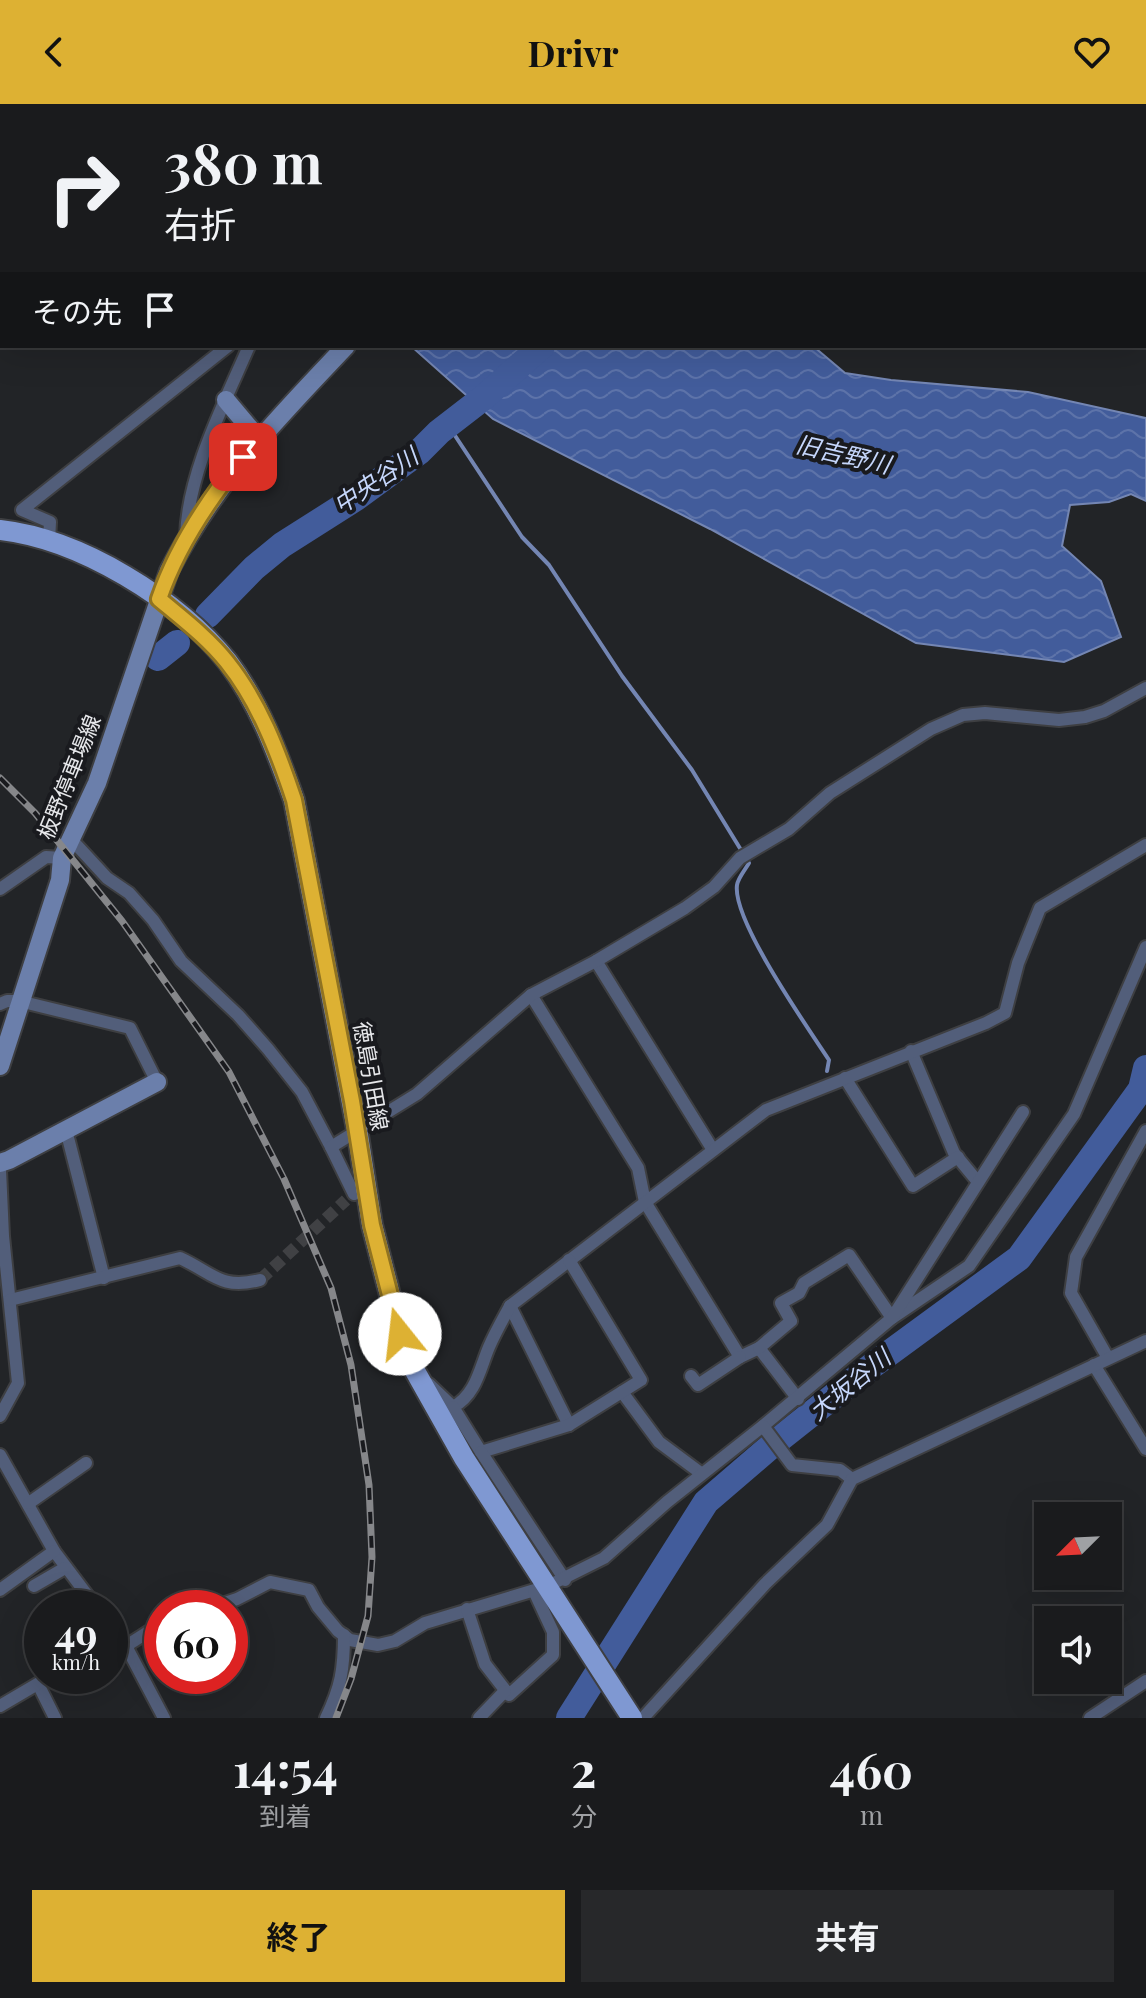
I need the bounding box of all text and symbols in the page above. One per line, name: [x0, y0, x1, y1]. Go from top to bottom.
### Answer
text: Drivr: [527, 28, 619, 76]
icon: back: [32, 30, 76, 74]
icon: heart: [1070, 30, 1114, 74]
text: 380 m: [164, 124, 323, 199]
icon: right: [32, 136, 136, 240]
text: 右折: [164, 199, 236, 247]
icon: arrive: [138, 288, 182, 332]
text: その先: [32, 291, 122, 331]
pin: [209, 423, 277, 491]
water label: 旧吉野川: [793, 427, 897, 480]
icon: arrive: [221, 435, 265, 479]
water label: 中央谷川: [326, 438, 426, 519]
street label: 板野停車場線: [29, 710, 107, 843]
street label: 徳島引田線: [348, 1019, 396, 1133]
position arrow: [358, 1292, 442, 1376]
water label: 大坂谷川: [801, 1339, 898, 1426]
north arrow: [1034, 1502, 1122, 1590]
map controls: [1034, 1502, 1122, 1694]
speed limit sign: 60: [144, 1590, 248, 1694]
text: 49: [54, 1605, 98, 1658]
button: sound: [1034, 1606, 1122, 1694]
text: km/h: [52, 1648, 100, 1675]
text: 14:54: [233, 1736, 338, 1800]
text: 2: [571, 1736, 596, 1800]
text: 460: [830, 1737, 913, 1801]
text: m: [860, 1797, 883, 1832]
text: 到着: [259, 1798, 311, 1833]
text: 分: [571, 1798, 597, 1833]
button: 終了: [32, 1890, 565, 1982]
button: 共有: [581, 1890, 1114, 1982]

